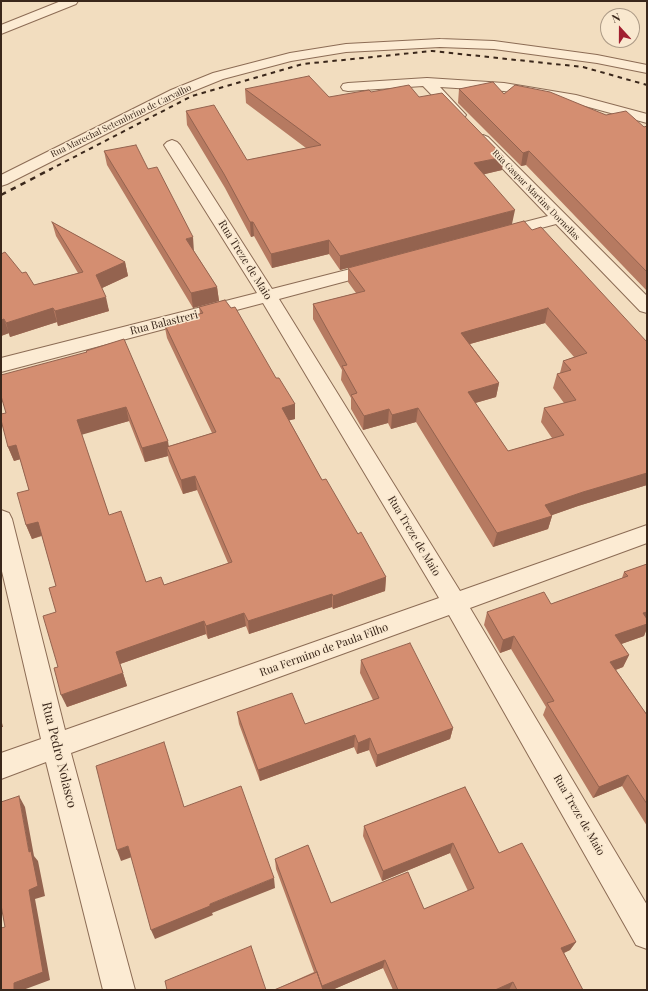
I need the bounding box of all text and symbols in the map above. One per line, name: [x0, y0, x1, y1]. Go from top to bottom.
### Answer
north arrow: [600, 8, 640, 48]
text: N: [609, 9, 622, 26]
street label: Rua Marechal Setembrino de Carvalho: [49, 82, 193, 160]
street label: Rua Gaspar Martins Dornellas: [490, 148, 582, 242]
street label: Rua Treze de Maio: [215, 218, 275, 302]
street label: Rua Balastreri: [129, 308, 199, 338]
street label: Rua Treze de Maio: [385, 493, 443, 579]
street label: Rua Fermino de Paula Filho: [258, 621, 390, 679]
street label: Rua Pedro Nolasco: [38, 700, 80, 810]
street label: Rua Treze de Maio: [550, 772, 608, 858]

